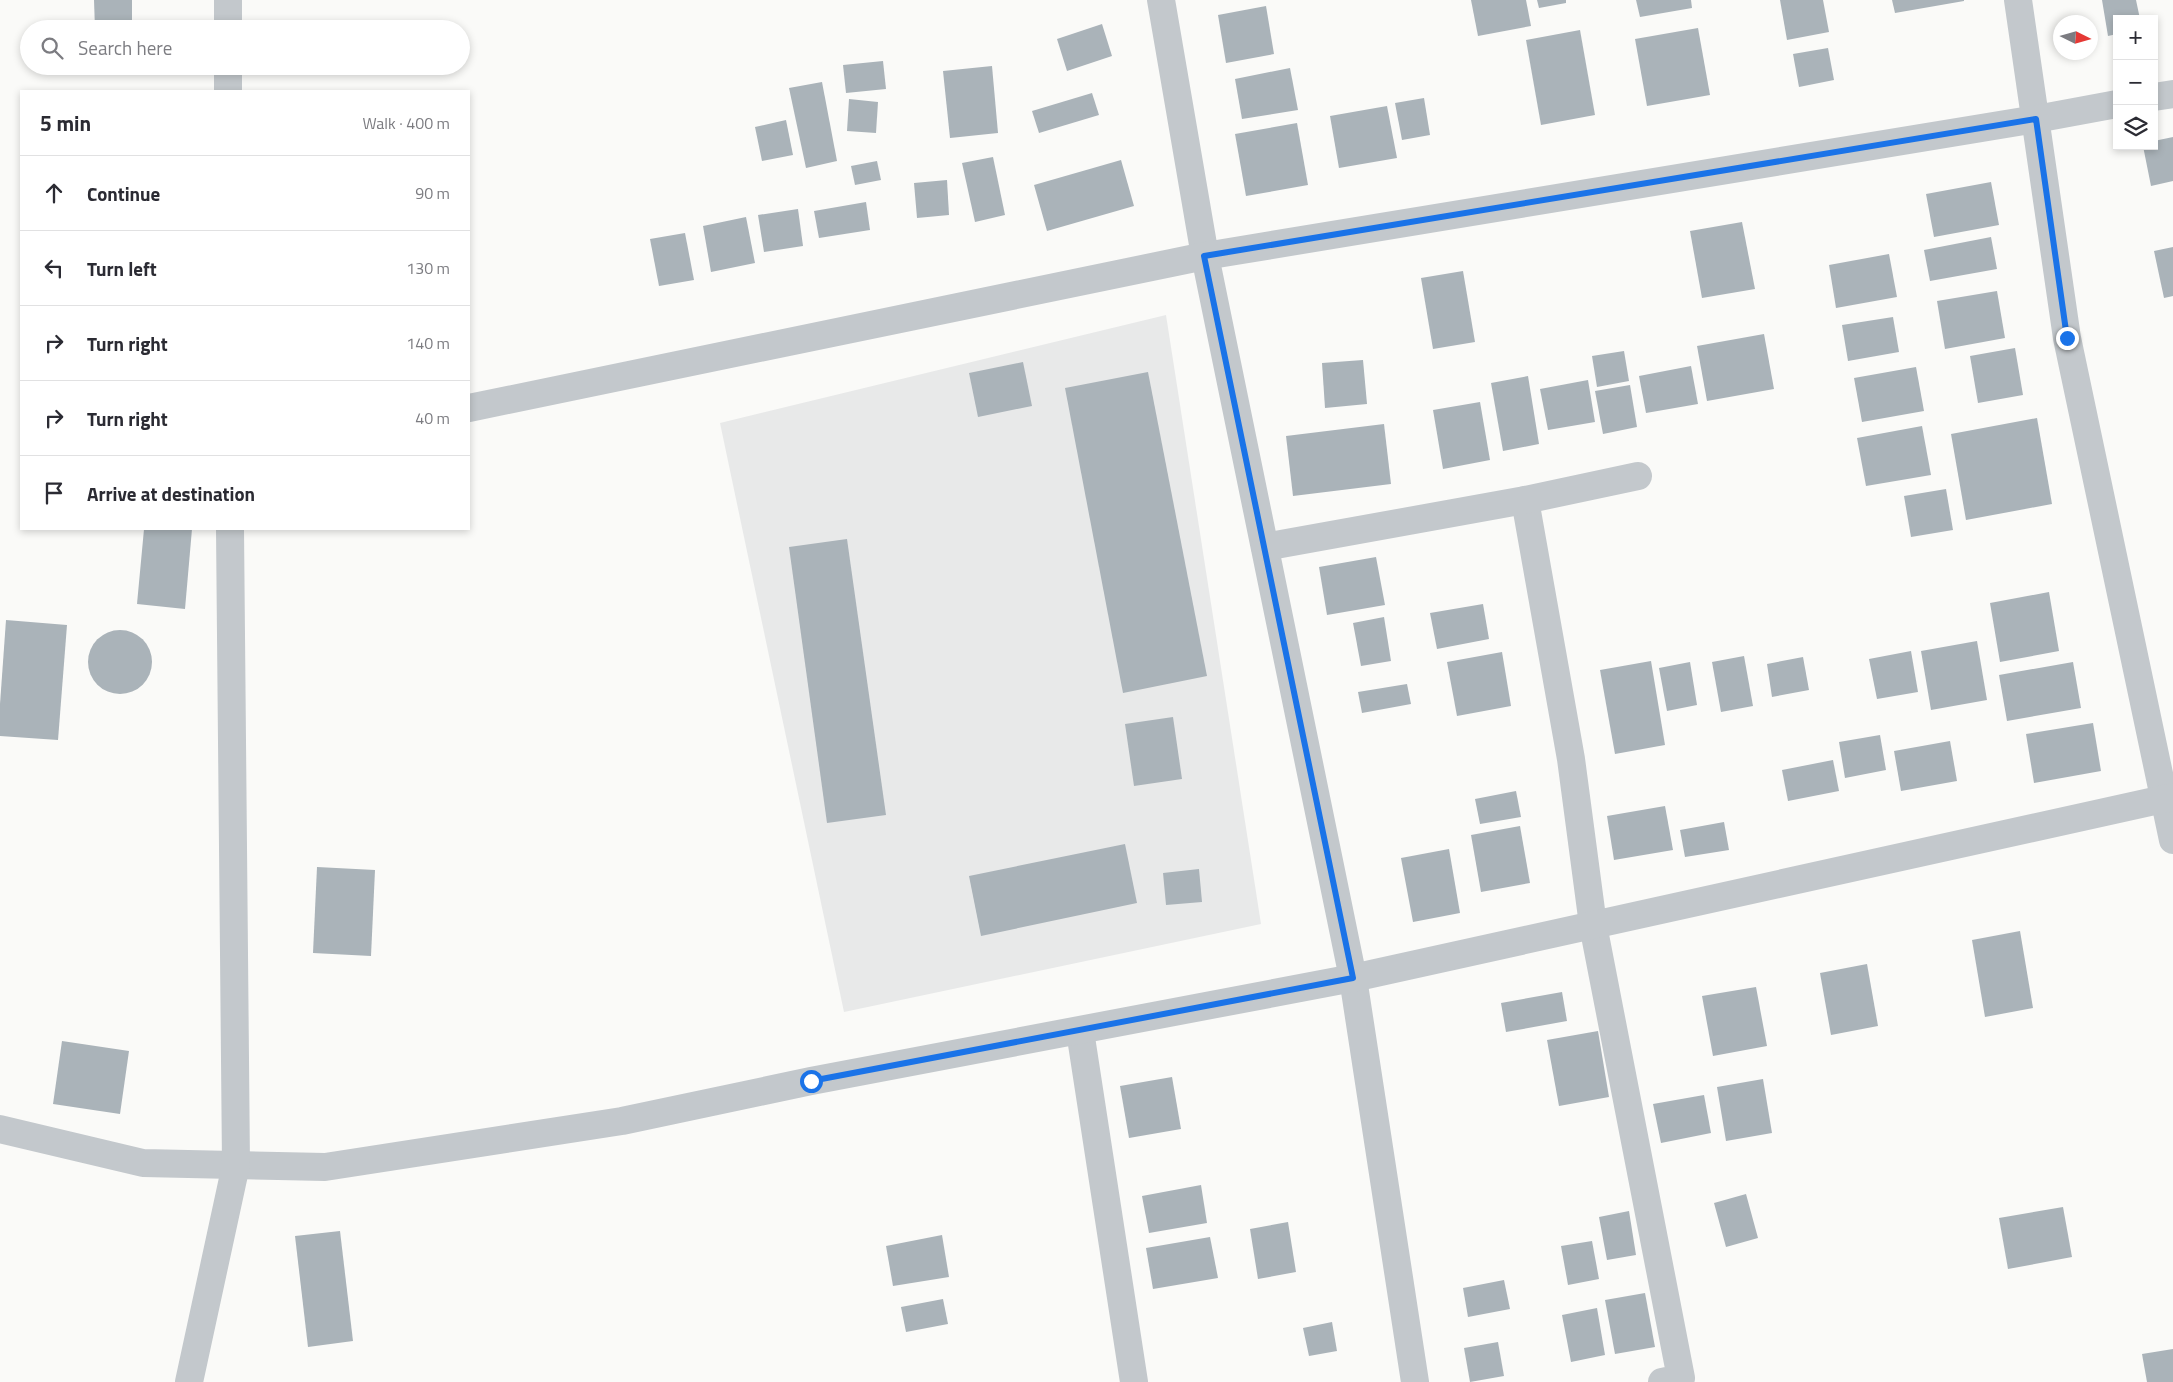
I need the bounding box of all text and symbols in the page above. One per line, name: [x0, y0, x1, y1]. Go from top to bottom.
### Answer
north arrow: [2053, 15, 2098, 60]
map controls: [2113, 15, 2158, 150]
button: +: [2113, 15, 2158, 60]
search box: [20, 20, 470, 75]
text: Search here: [78, 33, 172, 62]
icon: search: [38, 34, 66, 62]
button: −: [2113, 60, 2158, 105]
button: layers: [2113, 105, 2158, 150]
text: 5 min: [40, 107, 91, 139]
text: Walk · 400 m: [362, 111, 450, 135]
icon: ahead: [40, 179, 68, 207]
text: Continue: [87, 179, 160, 208]
text: 90 m: [415, 181, 450, 205]
icon: left: [40, 254, 68, 282]
text: Turn left: [87, 254, 157, 283]
text: 130 m: [406, 256, 450, 280]
route end: [2056, 327, 2079, 350]
icon: right: [40, 329, 68, 357]
text: Turn right: [87, 329, 168, 358]
text: 140 m: [406, 331, 450, 355]
icon: right: [40, 404, 68, 432]
text: Turn right: [87, 404, 168, 433]
text: 40 m: [415, 406, 450, 430]
icon: arrive: [40, 479, 68, 507]
text: Arrive at destination: [87, 479, 255, 508]
route start: [800, 1070, 823, 1093]

